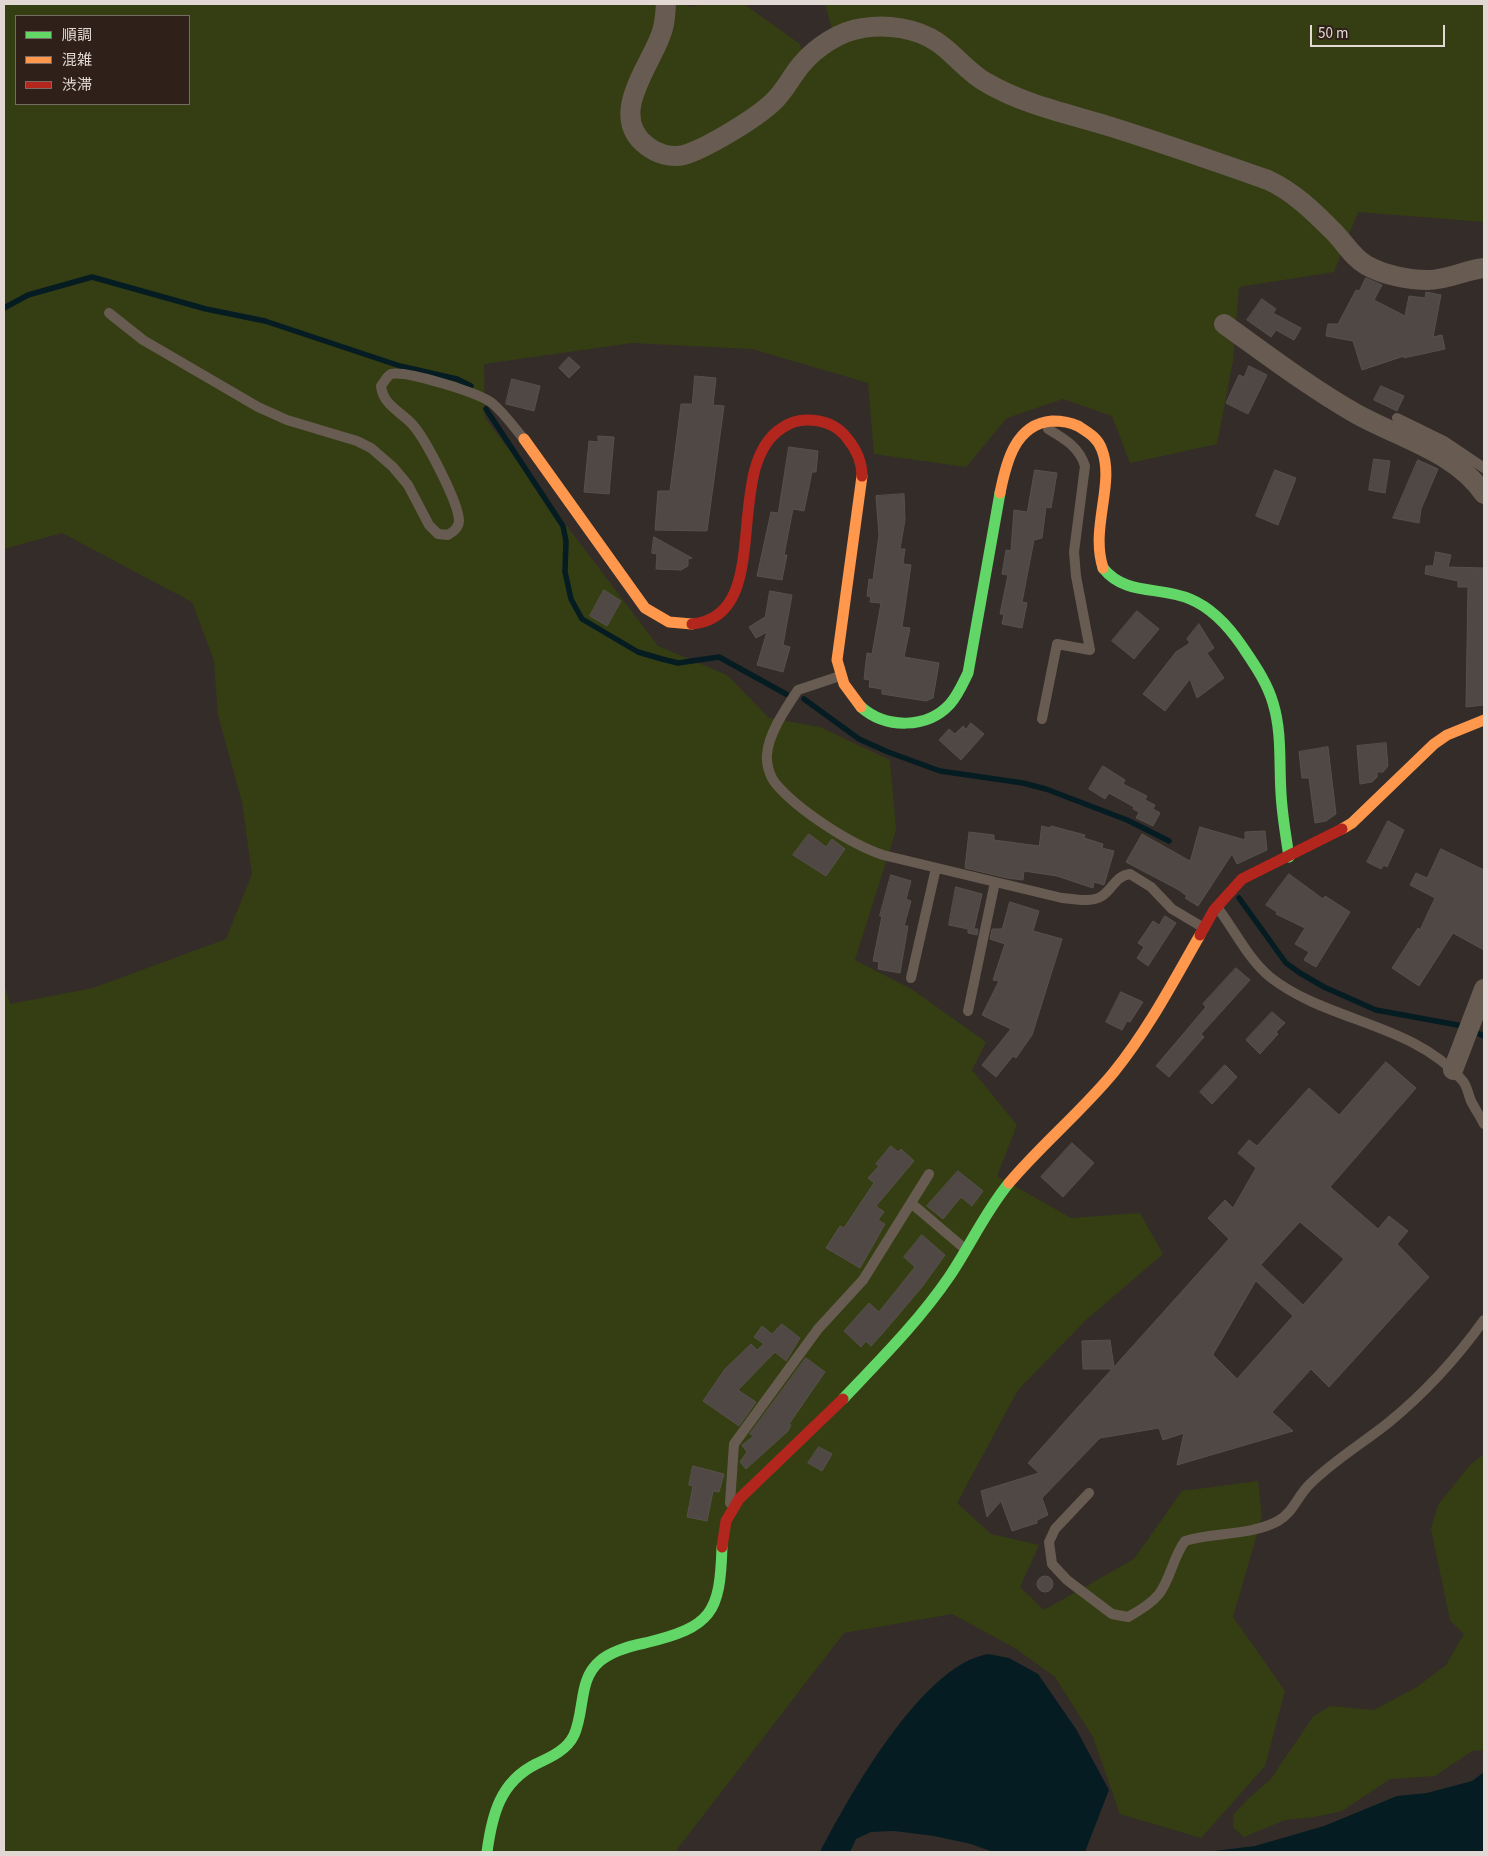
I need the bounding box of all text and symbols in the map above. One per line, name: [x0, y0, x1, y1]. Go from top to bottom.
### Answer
legend: [15, 15, 190, 105]
scale bar: [1313, 15, 1448, 47]
text: 50 m: [1318, 23, 1348, 44]
text: 順調: [62, 25, 92, 46]
text: 混雑: [62, 50, 92, 71]
text: 渋滞: [62, 75, 92, 96]

